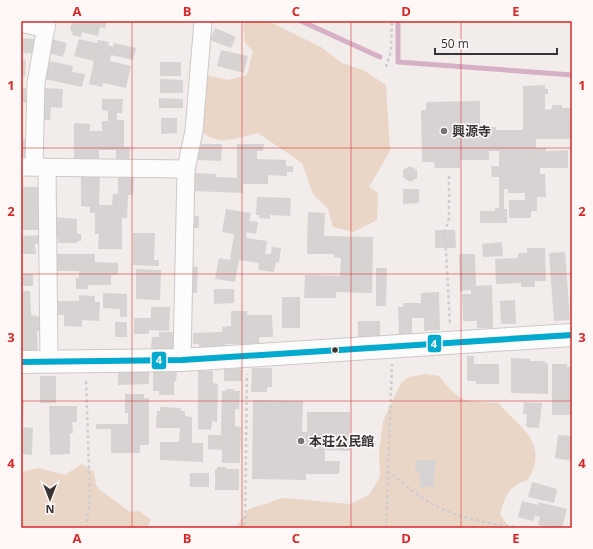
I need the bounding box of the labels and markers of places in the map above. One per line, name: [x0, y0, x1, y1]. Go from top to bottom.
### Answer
place label: 興源寺: [452, 122, 491, 140]
marker: 興源寺: [439, 126, 449, 136]
unlabelled marker: [330, 345, 340, 355]
place label: 本荘公民館: [309, 432, 374, 450]
marker: 本荘公民館: [296, 436, 306, 446]

